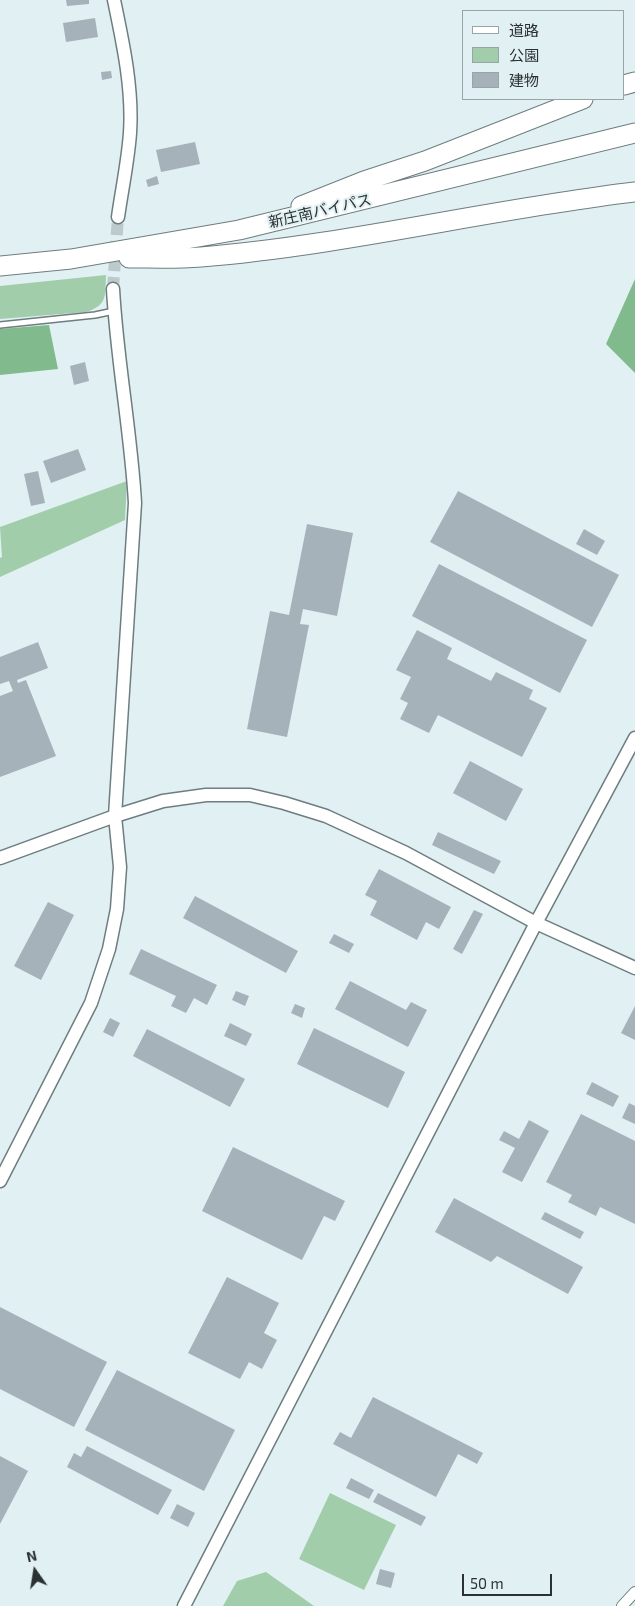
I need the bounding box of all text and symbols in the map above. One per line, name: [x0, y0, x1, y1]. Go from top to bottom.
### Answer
legend: [462, 10, 625, 100]
text: 道路: [509, 21, 539, 39]
text: 公園: [509, 46, 539, 64]
text: 建物: [509, 71, 539, 89]
street label: 新庄南バイパス: [267, 190, 373, 232]
north arrow: [10, 1546, 60, 1596]
text: N: [25, 1546, 38, 1565]
scale bar: [465, 1564, 555, 1596]
text: 50 m: [470, 1574, 504, 1592]

